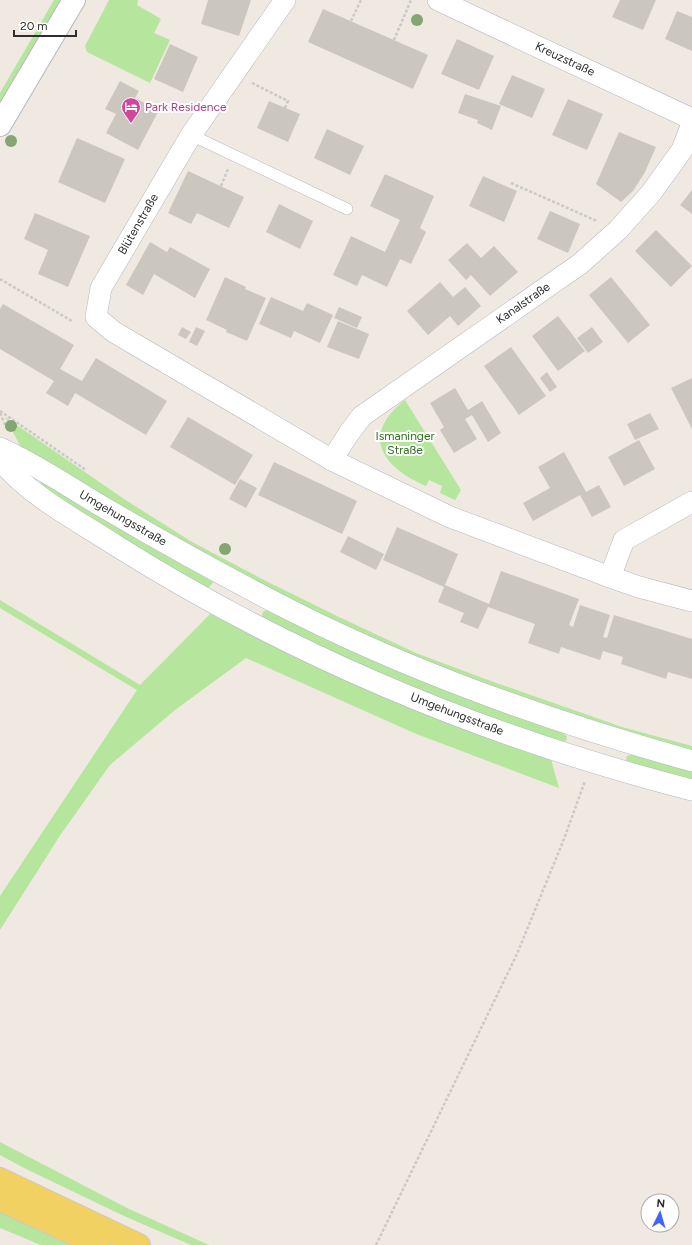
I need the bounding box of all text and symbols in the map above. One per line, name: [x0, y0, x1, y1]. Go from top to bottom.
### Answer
scale bar: [14, 12, 76, 38]
text: 20 m: [20, 19, 48, 33]
street label: Kreuzstraße: [533, 39, 597, 79]
hotel icon: Park Residence: [120, 96, 142, 124]
place label: Park Residence: [145, 100, 227, 114]
street label: Blütenstraße: [115, 191, 161, 257]
street label: Kanalstraße: [493, 279, 553, 327]
park label: Ismaninger Straße: [375, 429, 435, 457]
street label: Umgehungsstraße: [77, 487, 170, 549]
street label: Umgehungsstraße: [408, 690, 506, 738]
north arrow: [640, 1193, 680, 1233]
text: N: [656, 1197, 666, 1210]

